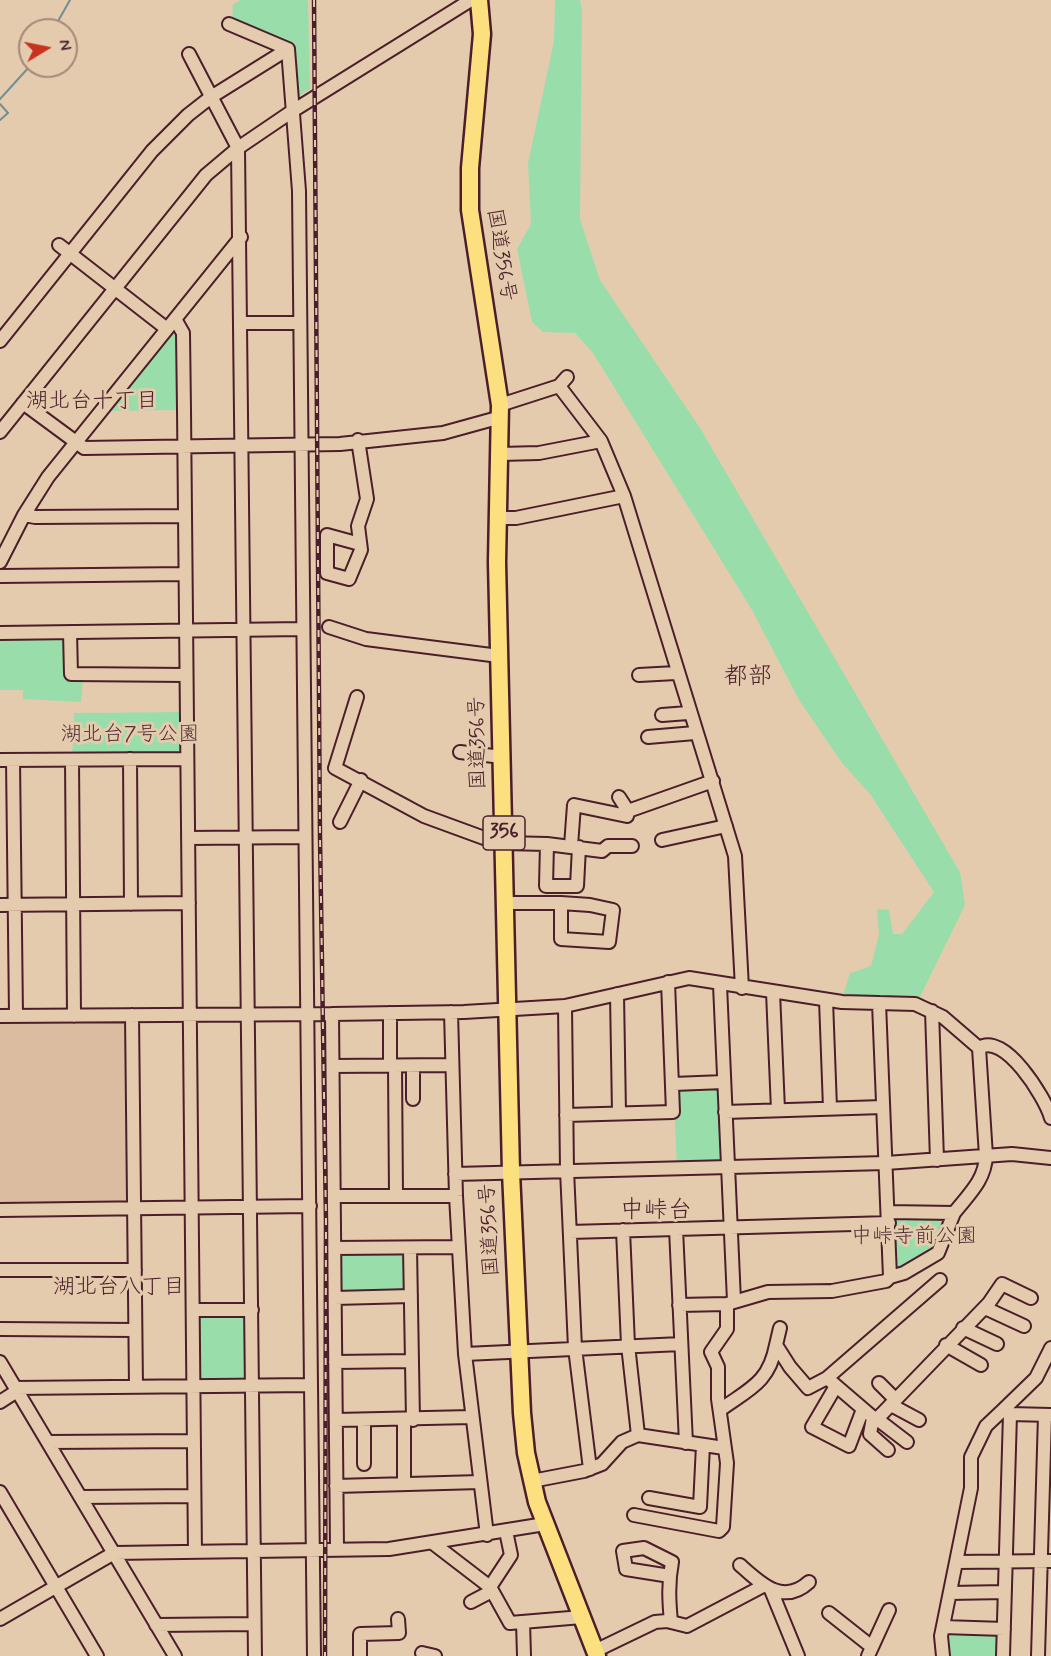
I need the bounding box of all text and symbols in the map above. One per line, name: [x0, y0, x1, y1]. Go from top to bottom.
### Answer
north arrow: [18, 18, 78, 78]
text: N: [53, 38, 76, 52]
street label: 国道356号: [480, 207, 520, 303]
district label: 湖北台十丁目: [26, 389, 158, 415]
district label: 都部: [724, 664, 772, 692]
street label: 国道356号: [466, 696, 492, 790]
park label: 湖北台7号公園: [61, 723, 199, 749]
road number: 356: [483, 816, 525, 850]
street label: 国道356号: [476, 1183, 506, 1277]
district label: 中峠台: [620, 1198, 692, 1226]
park label: 中峠寺前公園: [851, 1225, 977, 1251]
district label: 湖北台八丁目: [53, 1275, 185, 1301]

